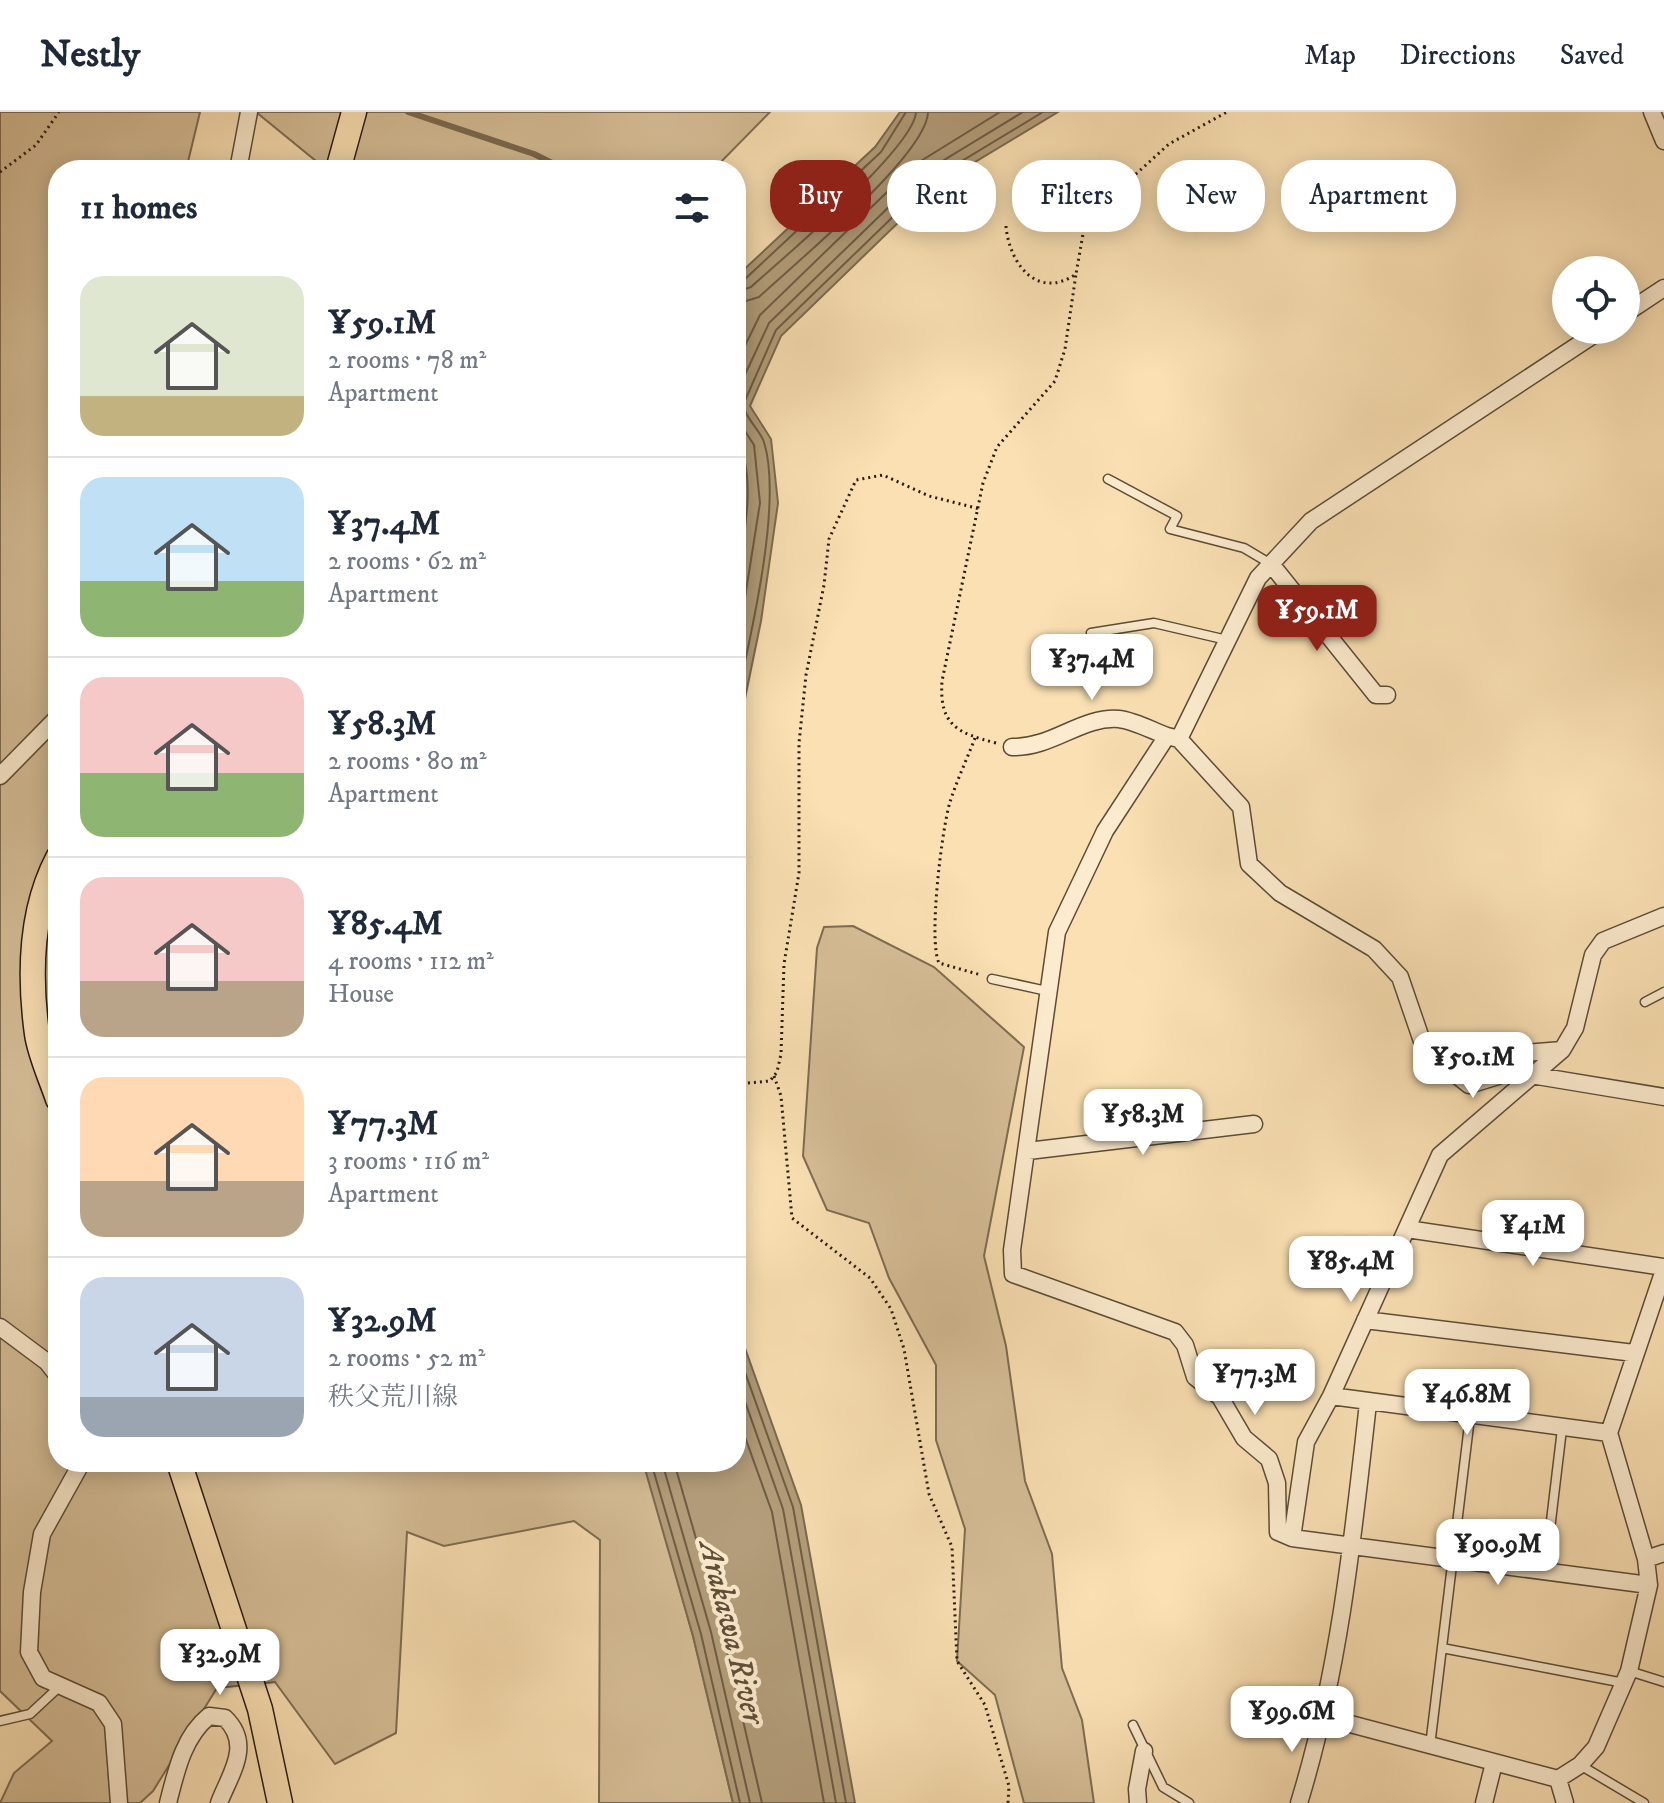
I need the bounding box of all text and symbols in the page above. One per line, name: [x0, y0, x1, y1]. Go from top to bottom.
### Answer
text: Nestly: [40, 31, 140, 79]
text: Map: [1304, 38, 1356, 73]
text: Directions: [1400, 38, 1516, 73]
text: Saved: [1560, 38, 1624, 73]
chip: Buy: [770, 160, 871, 232]
chip: Rent: [887, 160, 996, 232]
chip: Filters: [1012, 160, 1141, 232]
chip: New: [1157, 160, 1265, 232]
chip: Apartment: [1281, 160, 1456, 232]
icon: filters: [670, 186, 714, 230]
text: 11 homes: [80, 187, 197, 229]
map controls: [1552, 256, 1640, 344]
button: locate: [1552, 256, 1640, 344]
text: ¥59.1M: [328, 302, 436, 344]
icon: home: [144, 308, 240, 404]
text: 2 rooms · 78 m²: [328, 344, 486, 377]
text: Apartment: [328, 377, 439, 410]
text: ¥37.4M: [328, 503, 440, 545]
icon: home: [144, 509, 240, 605]
text: 2 rooms · 62 m²: [328, 545, 486, 578]
text: Apartment: [328, 578, 439, 611]
pin: ¥59.1M: [1252, 585, 1382, 653]
text: ¥59.1M: [1276, 594, 1358, 627]
pin: ¥37.4M: [1027, 634, 1157, 702]
text: ¥37.4M: [1049, 643, 1135, 676]
text: ¥58.3M: [328, 703, 436, 745]
icon: home: [144, 709, 240, 805]
text: 2 rooms · 80 m²: [328, 745, 487, 778]
text: Apartment: [328, 778, 439, 811]
text: ¥85.4M: [328, 903, 443, 945]
icon: home: [144, 909, 240, 1005]
text: 4 rooms · 112 m²: [328, 945, 494, 978]
text: House: [328, 978, 394, 1011]
pin: ¥50.1M: [1408, 1032, 1538, 1100]
text: ¥50.1M: [1431, 1041, 1515, 1074]
pin: ¥58.3M: [1078, 1089, 1208, 1157]
text: ¥58.3M: [1102, 1098, 1184, 1131]
text: ¥77.3M: [328, 1103, 438, 1145]
icon: home: [144, 1109, 240, 1205]
text: 3 rooms · 116 m²: [328, 1145, 489, 1178]
text: Apartment: [328, 1178, 439, 1211]
pin: ¥41M: [1486, 1200, 1580, 1268]
text: ¥41M: [1500, 1209, 1566, 1242]
pin: ¥85.4M: [1286, 1236, 1416, 1304]
text: ¥85.4M: [1307, 1245, 1395, 1278]
text: ¥32.9M: [328, 1300, 437, 1342]
icon: home: [144, 1309, 240, 1405]
text: 2 rooms · 52 m²: [328, 1342, 485, 1375]
pin: ¥77.3M: [1190, 1349, 1320, 1417]
text: ¥77.3M: [1213, 1358, 1297, 1391]
pin: ¥46.8M: [1402, 1369, 1532, 1437]
text: ¥46.8M: [1423, 1378, 1511, 1411]
text: 秩父荒川線: [328, 1381, 458, 1414]
pin: ¥90.9M: [1433, 1519, 1563, 1587]
text: ¥90.9M: [1454, 1528, 1542, 1561]
water label: Arakawa River: [688, 1534, 774, 1731]
pin: ¥32.9M: [155, 1629, 285, 1697]
text: ¥32.9M: [178, 1638, 262, 1671]
pin: ¥99.6M: [1227, 1686, 1357, 1754]
text: ¥99.6M: [1249, 1695, 1335, 1728]

